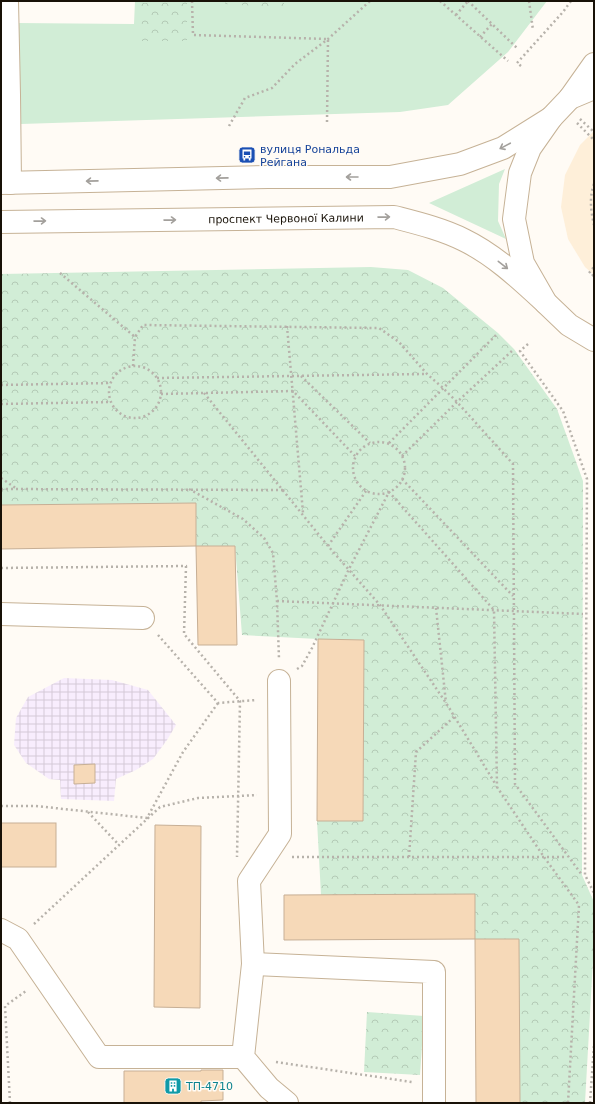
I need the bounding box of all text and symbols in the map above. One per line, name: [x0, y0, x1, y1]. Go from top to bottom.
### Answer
place label: вулиця Рональда Рейгана: [260, 143, 360, 169]
one-way arrow: [500, 143, 512, 150]
bus stop icon: вулиця Рональда Рейгана: [237, 145, 257, 165]
one-way arrow: [346, 173, 359, 181]
one-way arrow: [216, 174, 229, 182]
one-way arrow: [86, 177, 99, 185]
street label: проспект Червоної Калини: [208, 211, 364, 226]
one-way arrow: [377, 214, 390, 221]
one-way arrow: [163, 216, 176, 224]
one-way arrow: [33, 217, 46, 225]
one-way arrow: [497, 260, 508, 269]
building icon: ТП-4710: [163, 1076, 183, 1096]
place label: ТП-4710: [185, 1080, 233, 1093]

